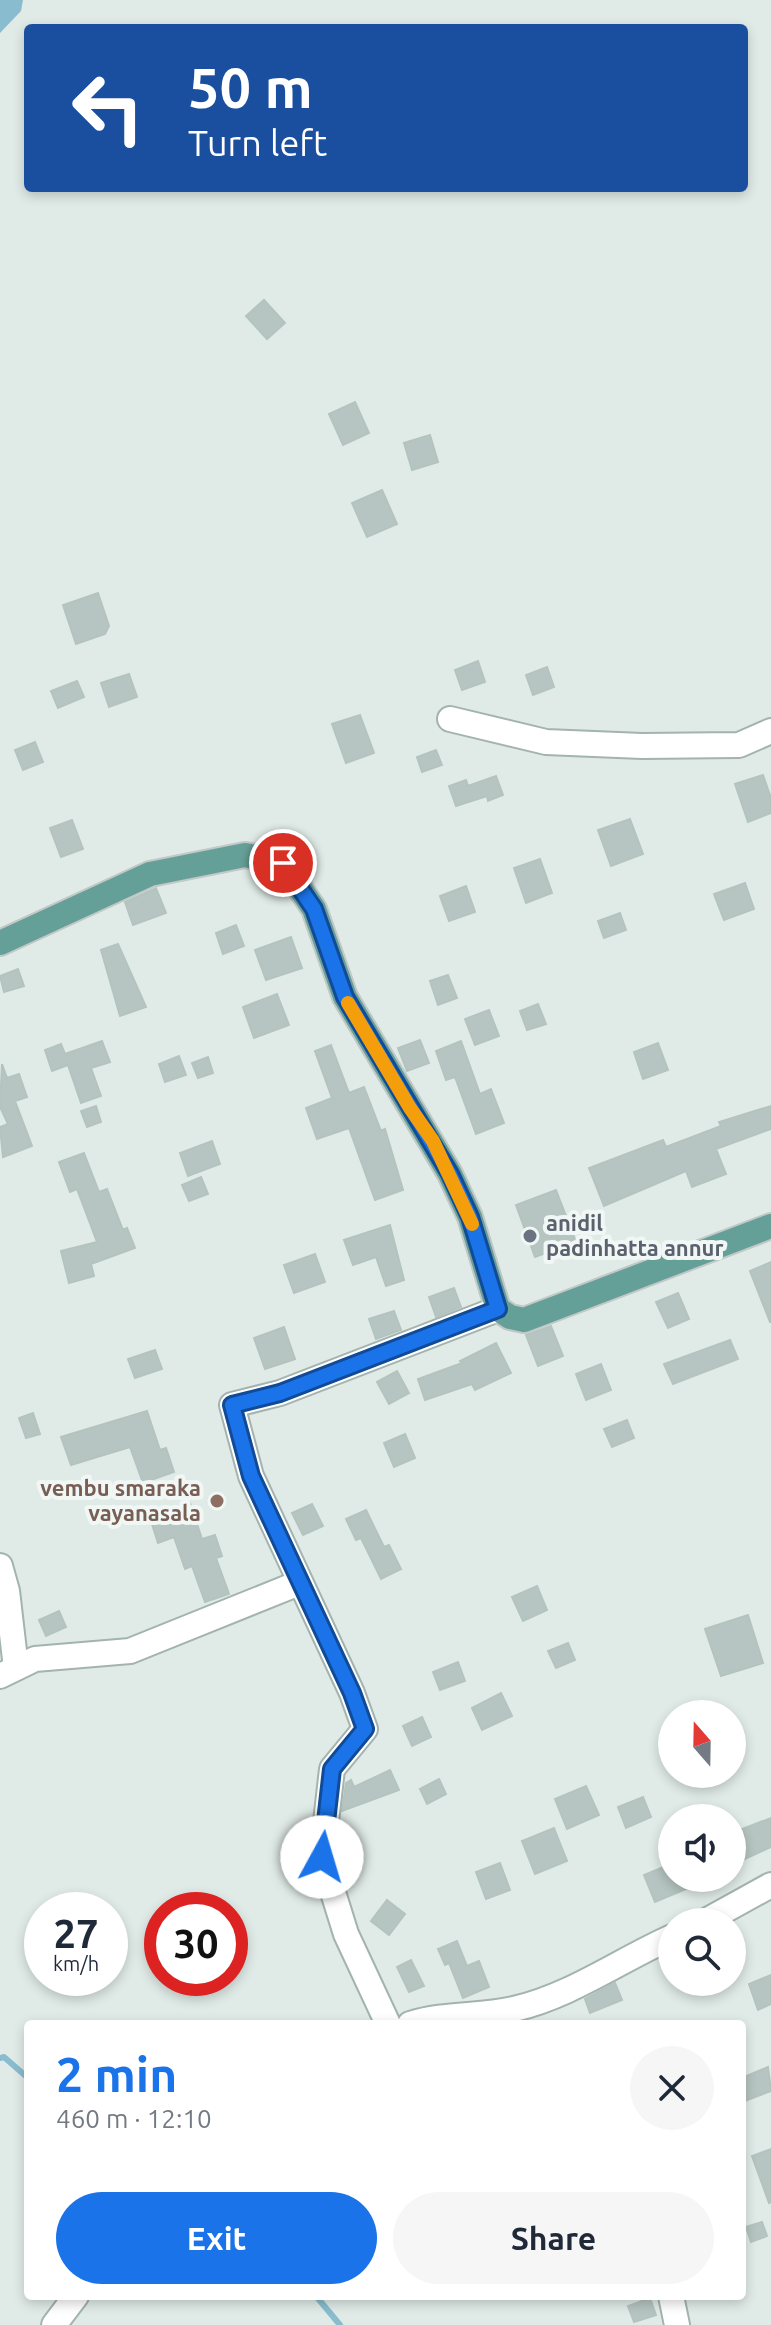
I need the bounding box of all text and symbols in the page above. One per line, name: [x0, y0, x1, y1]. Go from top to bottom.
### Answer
icon: left: [56, 56, 160, 160]
text: 50 m: [188, 56, 313, 119]
text: Turn left: [188, 122, 327, 163]
pin: [249, 829, 317, 897]
icon: arrive: [261, 841, 305, 885]
place label: anidil padinhatta annur: [546, 1210, 724, 1260]
marker: anidil padinhatta annur: [521, 1227, 539, 1245]
place label: vembu smaraka vayanasala: [40, 1475, 201, 1525]
marker: vembu smaraka vayanasala: [208, 1492, 226, 1510]
north arrow: [658, 1700, 746, 1788]
map controls: [658, 1700, 746, 1996]
button: sound: [658, 1804, 746, 1892]
position arrow: [280, 1815, 364, 1899]
speed limit sign: 30: [144, 1892, 248, 1996]
button: search: [658, 1908, 746, 1996]
text: 27: [53, 1911, 99, 1956]
text: km/h: [53, 1952, 99, 1975]
button: close: [630, 2046, 714, 2130]
text: 2 min: [56, 2047, 177, 2101]
text: 460 m · 12:10: [56, 2104, 212, 2133]
button: Exit: [56, 2192, 377, 2284]
button: Share: [393, 2192, 714, 2284]

